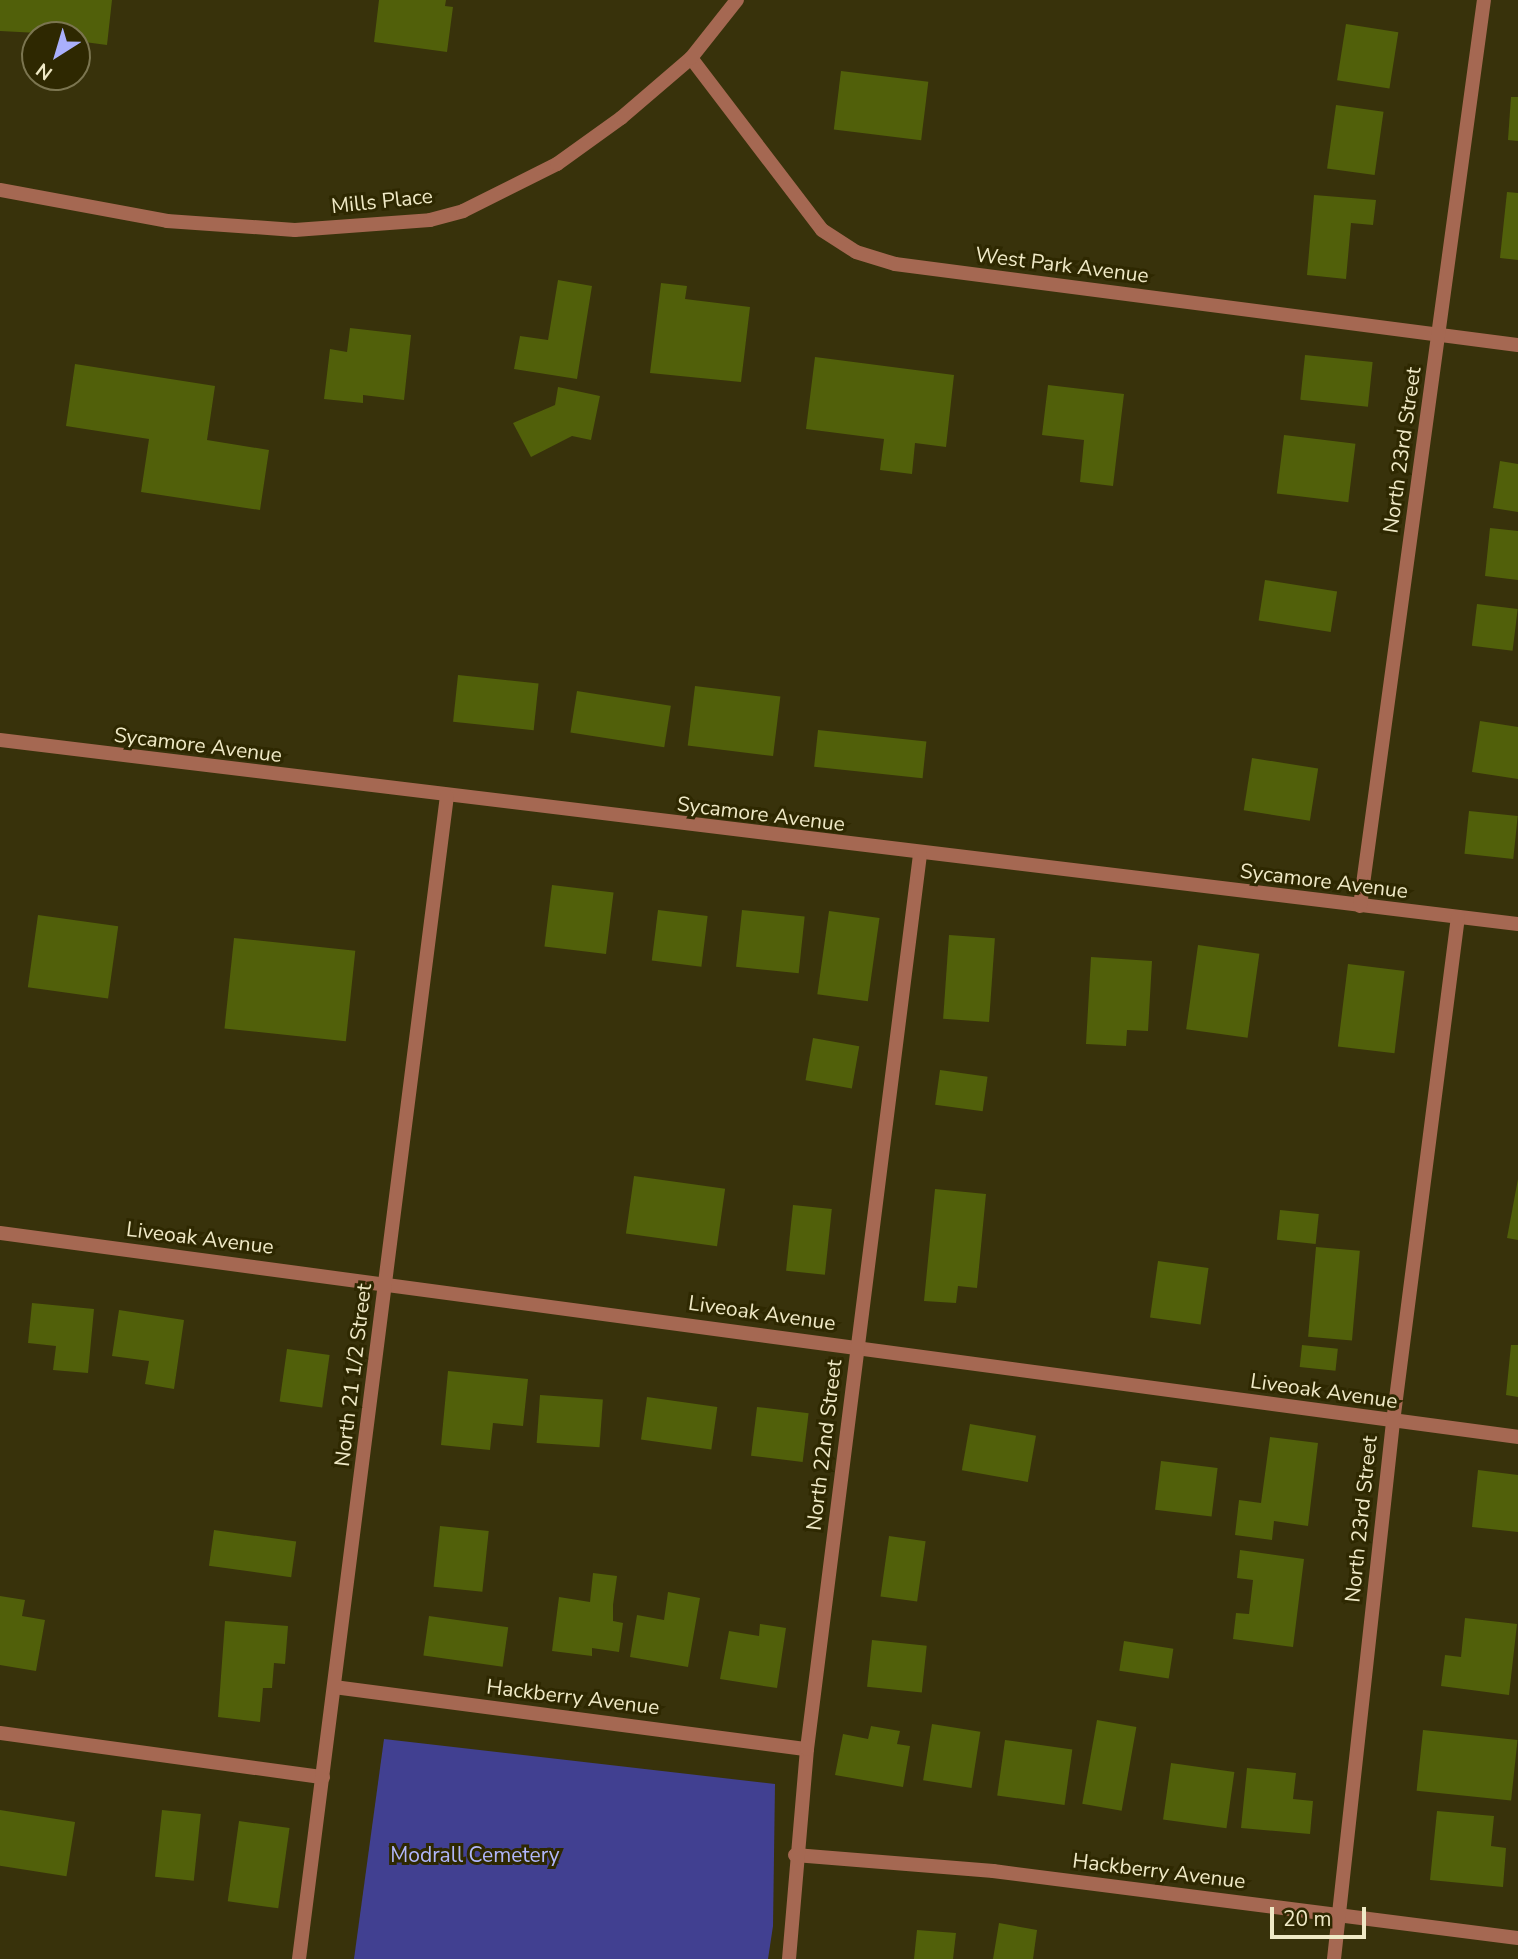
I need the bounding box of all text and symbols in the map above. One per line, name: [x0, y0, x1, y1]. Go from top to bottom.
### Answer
north arrow: [21, 21, 91, 91]
text: N: [31, 57, 58, 86]
street label: Mills Place: [330, 183, 434, 219]
street label: West Park Avenue: [974, 242, 1150, 288]
street label: North 23rd Street: [1378, 365, 1426, 535]
street label: Sycamore Avenue: [112, 722, 284, 768]
street label: Sycamore Avenue: [675, 791, 847, 837]
street label: Sycamore Avenue: [1238, 858, 1410, 904]
street label: Liveoak Avenue: [125, 1216, 275, 1260]
street label: North 21 1/2 Street: [329, 1282, 377, 1468]
street label: Liveoak Avenue: [687, 1290, 837, 1336]
street label: North 22nd Street: [801, 1358, 847, 1532]
street label: Liveoak Avenue: [1249, 1368, 1399, 1414]
street label: North 23rd Street: [1340, 1434, 1382, 1604]
street label: Hackberry Avenue: [485, 1674, 661, 1720]
park label: Modrall Cemetery: [390, 1842, 560, 1868]
street label: Hackberry Avenue: [1071, 1848, 1247, 1894]
scale bar: [1273, 1892, 1369, 1936]
text: 20 m: [1283, 1905, 1332, 1933]

